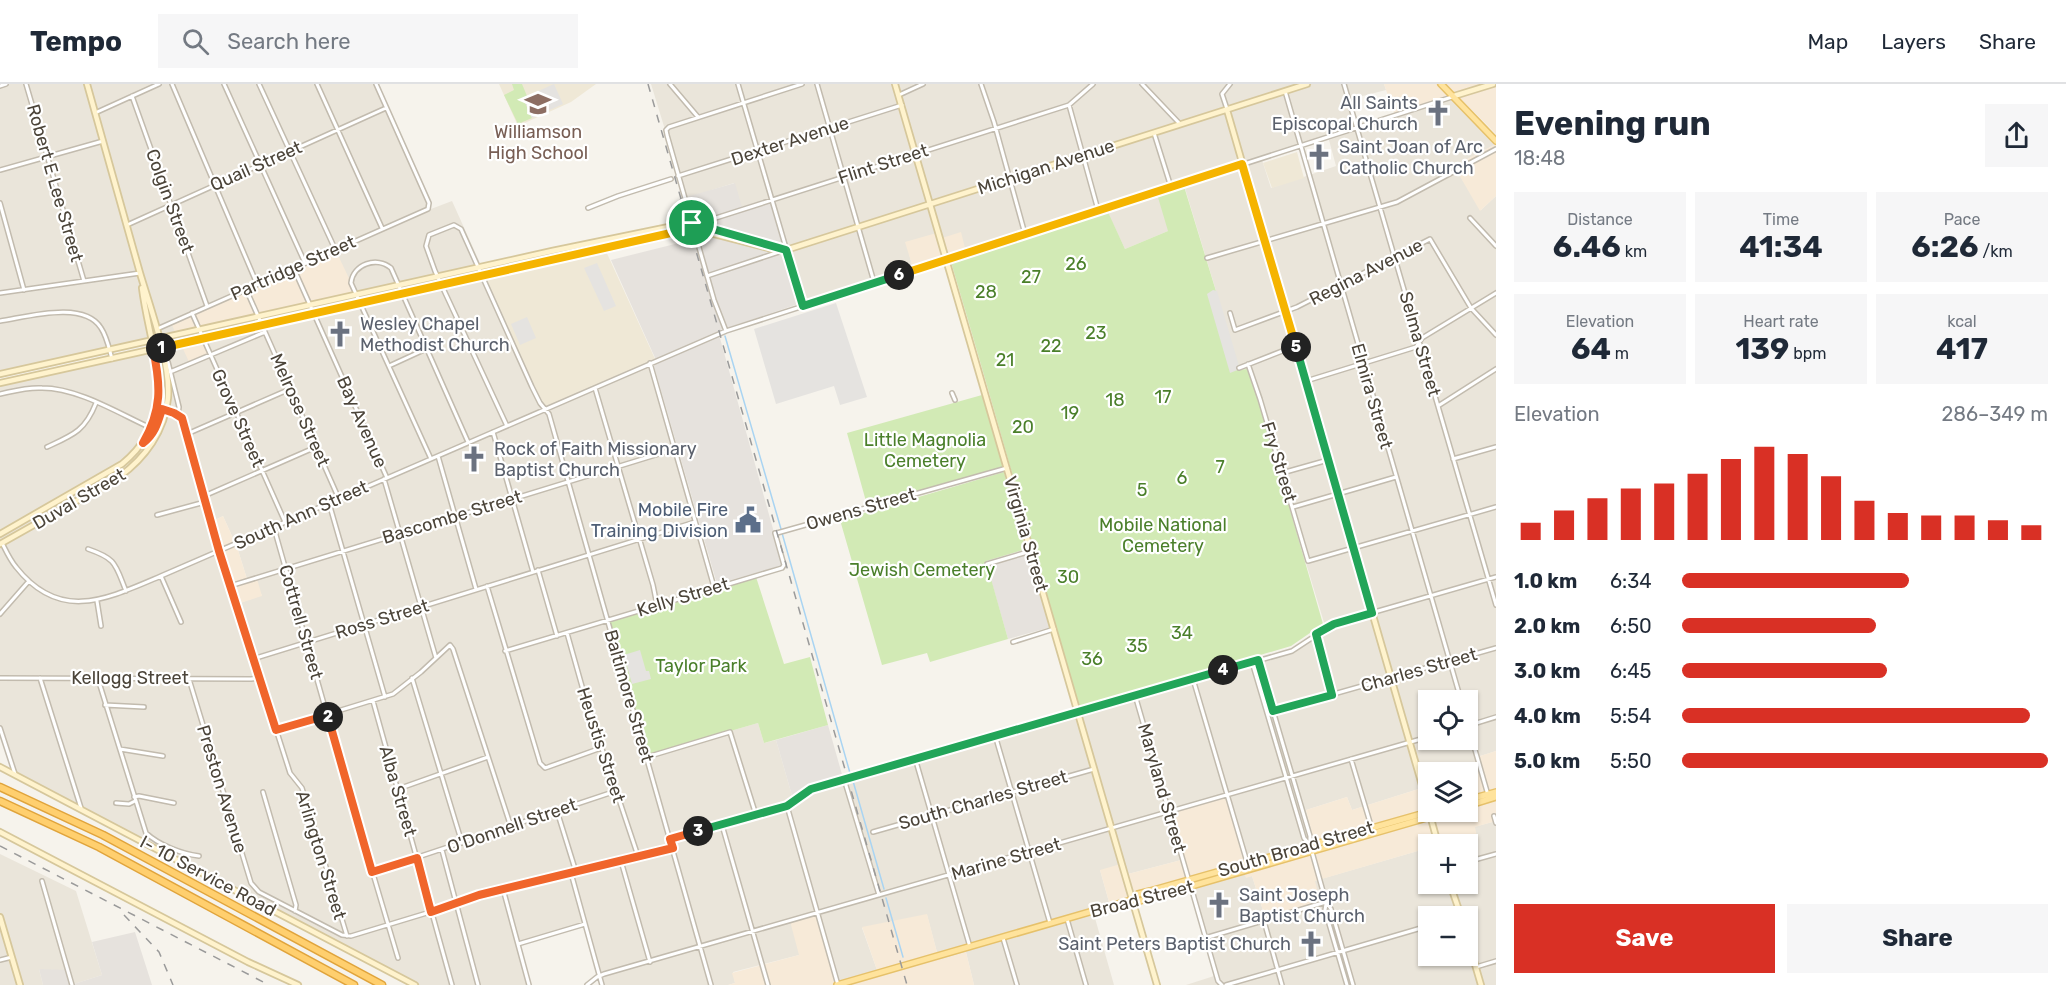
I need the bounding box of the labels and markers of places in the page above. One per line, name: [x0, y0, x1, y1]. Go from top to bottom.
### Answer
school or university icon: Williamson High School: [523, 89, 553, 119]
place label: All Saints Episcopal Church: [1272, 92, 1418, 135]
church icon: All Saints Episcopal Church: [1423, 98, 1453, 128]
place label: Williamson High School: [488, 121, 588, 164]
place label: Saint Joan of Arc Catholic Church: [1339, 136, 1483, 179]
church icon: Saint Joan of Arc Catholic Church: [1304, 142, 1334, 172]
pin: [666, 197, 717, 248]
pin: 6: [884, 260, 914, 290]
place label: Wesley Chapel Methodist Church: [360, 313, 510, 356]
church icon: Wesley Chapel Methodist Church: [325, 319, 355, 349]
pin: 5: [1281, 332, 1311, 362]
pin: 1: [146, 333, 176, 363]
place label: Rock of Faith Missionary Baptist Church: [494, 438, 697, 481]
church icon: Rock of Faith Missionary Baptist Church: [459, 444, 489, 474]
place label: Mobile Fire Training Division: [591, 499, 728, 542]
public building icon: Mobile Fire Training Division: [733, 505, 763, 535]
pin: 4: [1208, 655, 1238, 685]
pin: 2: [313, 702, 343, 732]
pin: 3: [683, 816, 713, 846]
place label: Saint Joseph Baptist Church: [1239, 884, 1365, 927]
church icon: Saint Joseph Baptist Church: [1204, 890, 1234, 920]
church icon: Saint Peters Baptist Church: [1296, 929, 1326, 959]
place label: Saint Peters Baptist Church: [1058, 933, 1291, 955]

